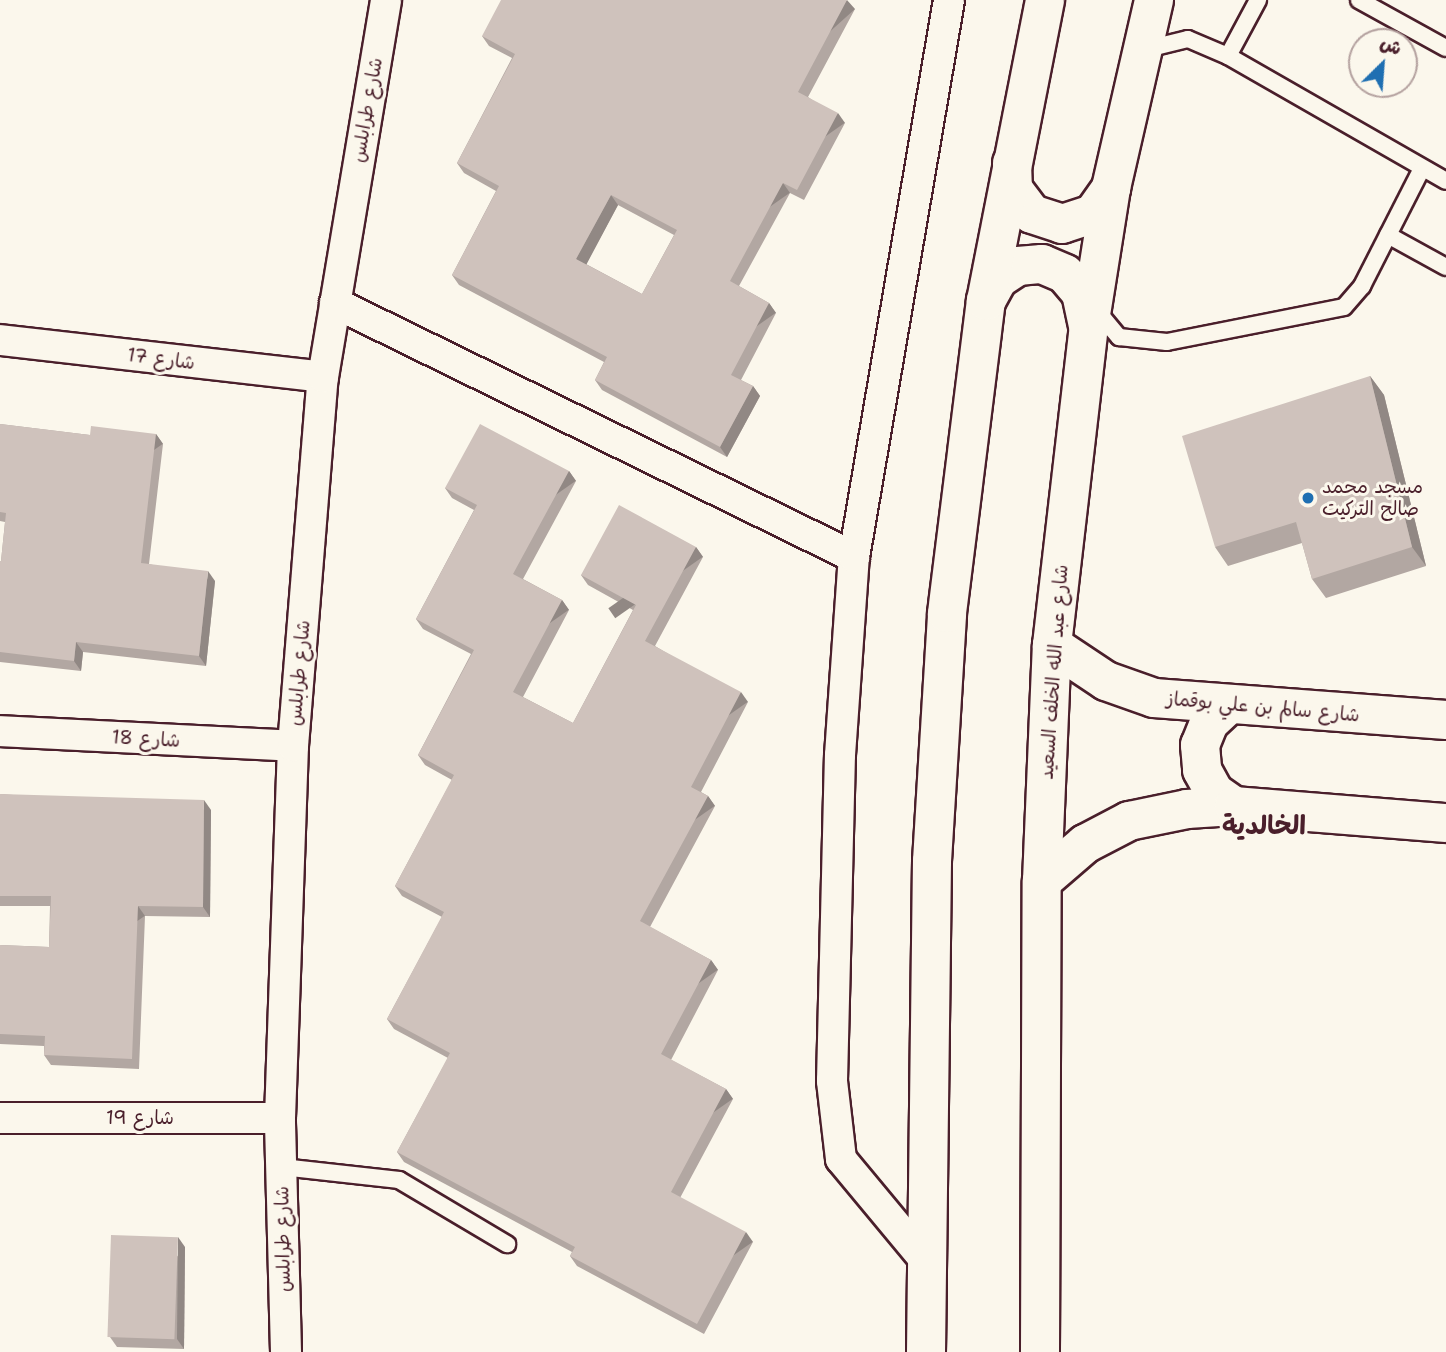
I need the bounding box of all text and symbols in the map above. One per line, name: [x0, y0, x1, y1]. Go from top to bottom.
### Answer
north arrow: [1348, 28, 1418, 98]
text: ش: [1376, 30, 1406, 61]
street label: شارع طرابلس: [347, 56, 387, 164]
street label: شارع 17: [126, 344, 196, 374]
place label: مسجد محمد صالح التركيت: [1322, 476, 1423, 520]
marker: مسجد محمد صالح التركيت: [1300, 490, 1316, 506]
street label: شارع عبد الله الخلف السعيد: [1035, 564, 1073, 780]
street label: شارع طرابلس: [283, 619, 315, 727]
street label: شارع سالم بن علي بوقماز: [1166, 687, 1360, 727]
street label: شارع 18: [111, 726, 181, 752]
district label: الخالدية: [1222, 809, 1306, 841]
street label: شارع 19: [106, 1107, 174, 1129]
street label: شارع طرابلس: [271, 1186, 295, 1292]

